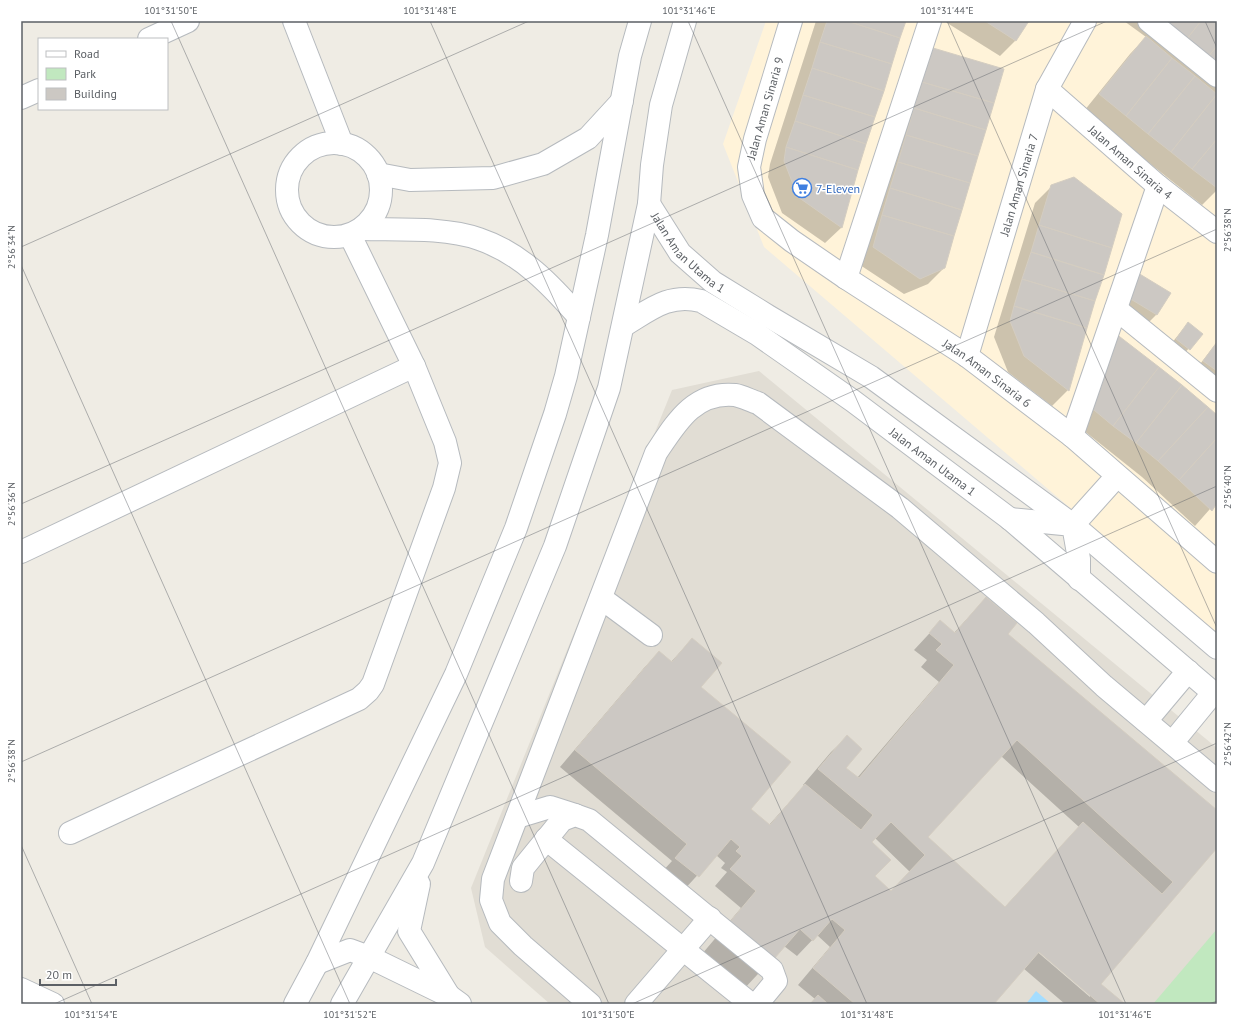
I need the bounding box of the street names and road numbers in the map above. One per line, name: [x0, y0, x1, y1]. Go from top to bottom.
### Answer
street label: Jalan Aman Sinaria 9: [743, 55, 787, 162]
street label: Jalan Aman Sinaria 4: [1085, 121, 1176, 202]
street label: Jalan Aman Sinaria 7: [996, 132, 1041, 238]
street label: Jalan Aman Utama 1: [648, 208, 728, 295]
street label: Jalan Aman Sinaria 6: [940, 335, 1035, 410]
street label: Jalan Aman Utama 1: [886, 423, 979, 498]

